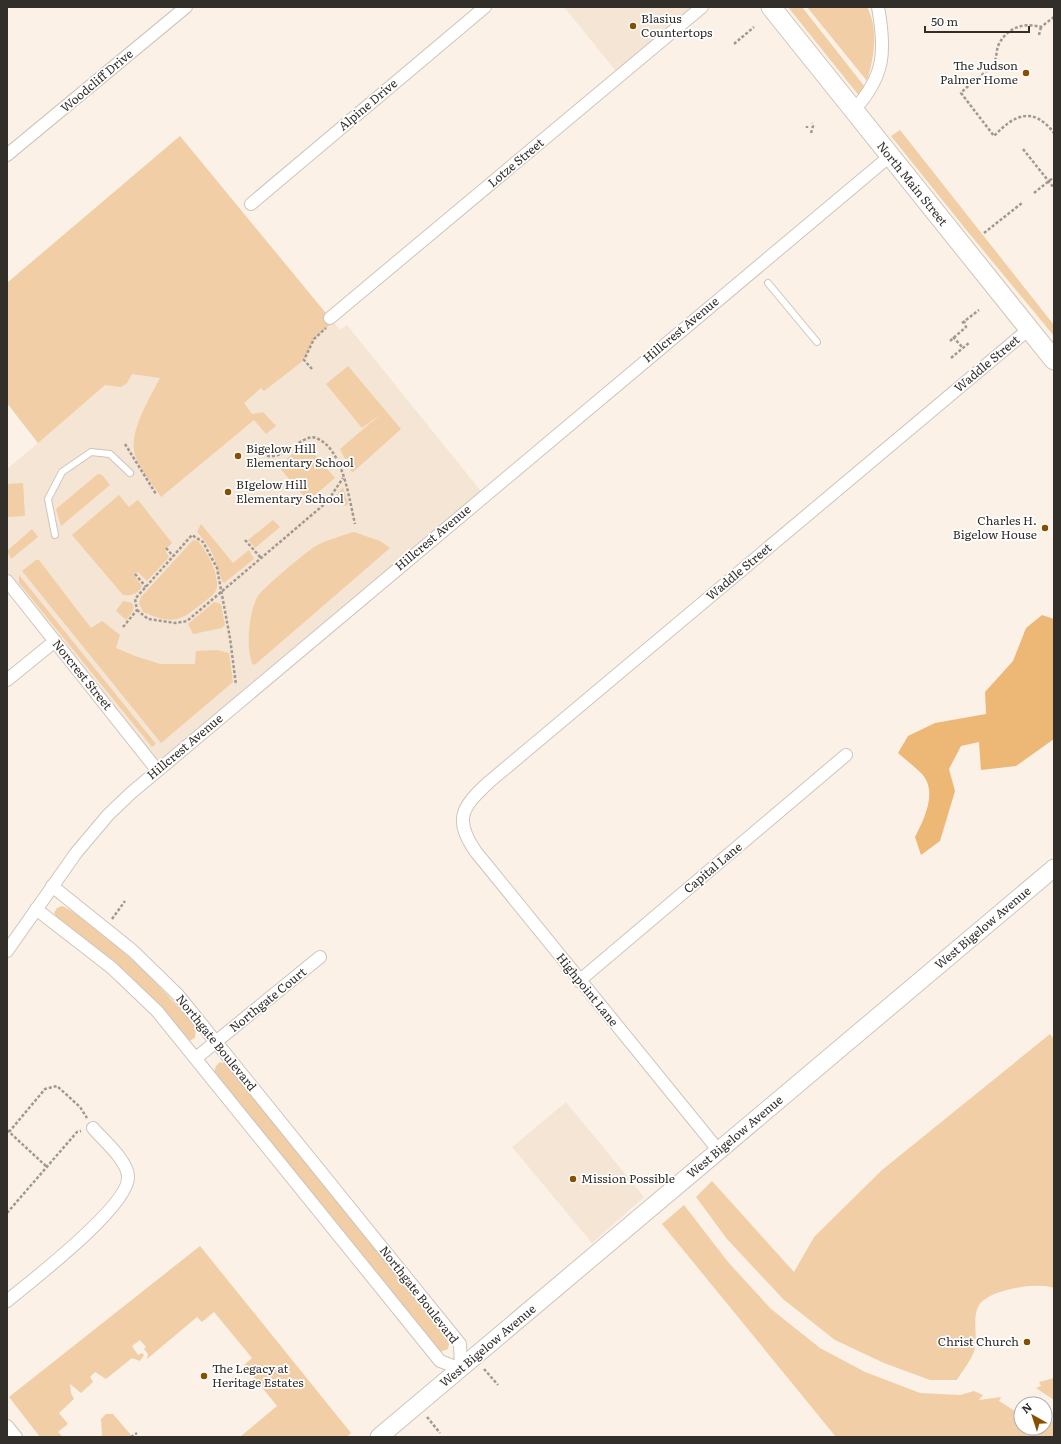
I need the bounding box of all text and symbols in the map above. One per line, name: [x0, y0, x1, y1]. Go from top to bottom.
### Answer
scale bar: [925, 8, 1029, 34]
place label: Blasius Countertops: [641, 9, 713, 41]
text: 50 m: [931, 12, 958, 30]
marker: Blasius Countertops: [628, 21, 638, 31]
street label: Woodcliff Drive: [56, 44, 137, 116]
place label: The Judson Palmer Home: [940, 56, 1018, 88]
marker: The Judson Palmer Home: [1021, 68, 1031, 78]
street label: Alpine Drive: [334, 74, 401, 134]
street label: Lotze Street: [483, 133, 547, 191]
street label: North Main Street: [873, 137, 953, 230]
street label: Hillcrest Avenue: [638, 292, 722, 366]
street label: Waddle Street: [950, 330, 1023, 396]
place label: Bigelow Hill Elementary School: [246, 439, 354, 471]
marker: Bigelow Hill Elementary School: [233, 451, 243, 461]
place label: BIgelow Hill Elementary School: [236, 475, 344, 507]
marker: BIgelow Hill Elementary School: [223, 487, 233, 497]
street label: Hillcrest Avenue: [390, 500, 474, 574]
place label: Charles H. Bigelow House: [953, 511, 1037, 543]
marker: Charles H. Bigelow House: [1040, 523, 1050, 533]
street label: Waddle Street: [702, 538, 775, 604]
street label: Norcrest Street: [49, 635, 117, 714]
street label: Hillcrest Avenue: [142, 709, 226, 783]
street label: Capital Lane: [679, 837, 745, 897]
street label: West Bigelow Avenue: [930, 882, 1034, 973]
street label: Highpoint Lane: [553, 949, 623, 1030]
street label: Northgate Court: [225, 962, 310, 1036]
street label: Northgate Boulevard: [172, 990, 262, 1095]
street label: West Bigelow Avenue: [682, 1091, 786, 1182]
place label: Mission Possible: [581, 1169, 675, 1187]
marker: Mission Possible: [568, 1174, 578, 1184]
street label: Northgate Boulevard: [376, 1242, 464, 1348]
street label: West Bigelow Avenue: [435, 1300, 539, 1391]
place label: Christ Church: [938, 1332, 1019, 1350]
marker: Christ Church: [1022, 1337, 1032, 1347]
place label: The Legacy at Heritage Estates: [212, 1359, 304, 1391]
marker: The Legacy at Heritage Estates: [199, 1371, 209, 1381]
north arrow: [1013, 1396, 1053, 1436]
text: N: [1017, 1398, 1035, 1417]

